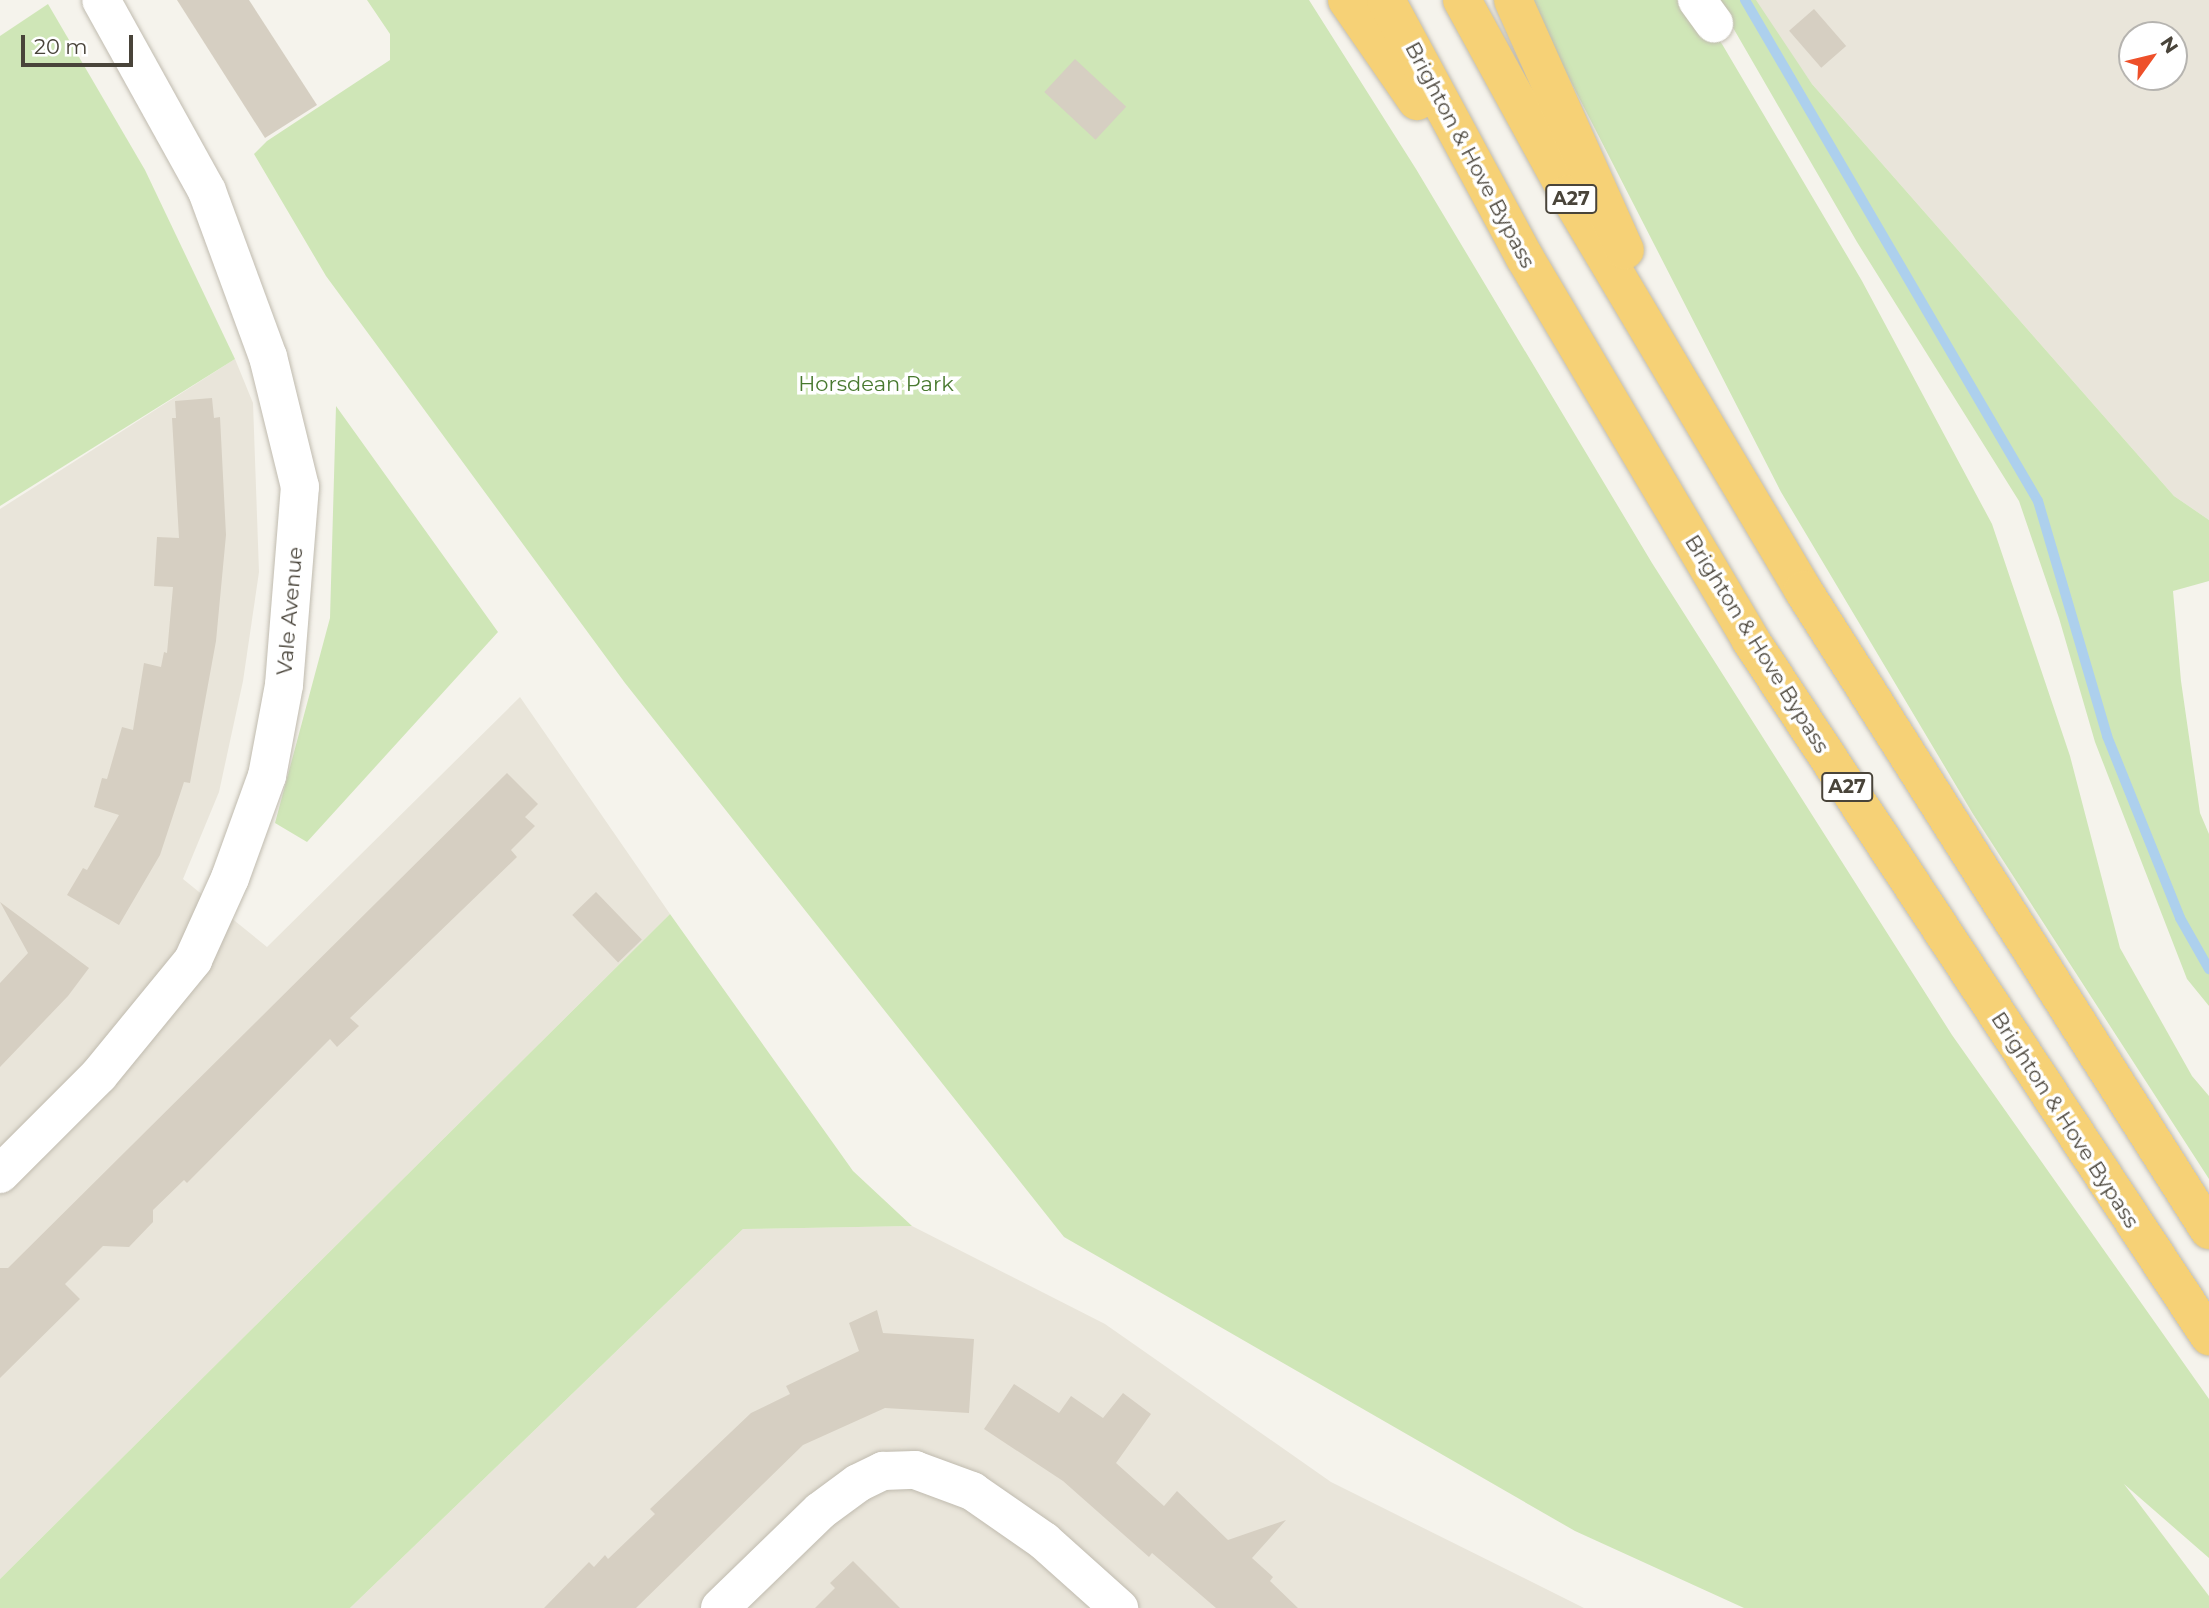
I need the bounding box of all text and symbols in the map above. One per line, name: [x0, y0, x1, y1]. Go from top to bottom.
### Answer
scale bar: [24, 21, 136, 65]
north arrow: [2118, 21, 2188, 91]
text: N: [2155, 32, 2183, 58]
text: 20 m: [34, 34, 88, 59]
street label: Brighton & Hove Bypass: [1400, 38, 1540, 272]
road number: A27: [1545, 183, 1597, 214]
park label: Horsdean Park: [798, 371, 954, 397]
street label: Brighton & Hove Bypass: [1679, 530, 1835, 758]
street label: Vale Avenue: [272, 546, 308, 676]
road number: A27: [1821, 772, 1873, 802]
street label: Brighton & Hove Bypass: [1986, 1007, 2144, 1233]

